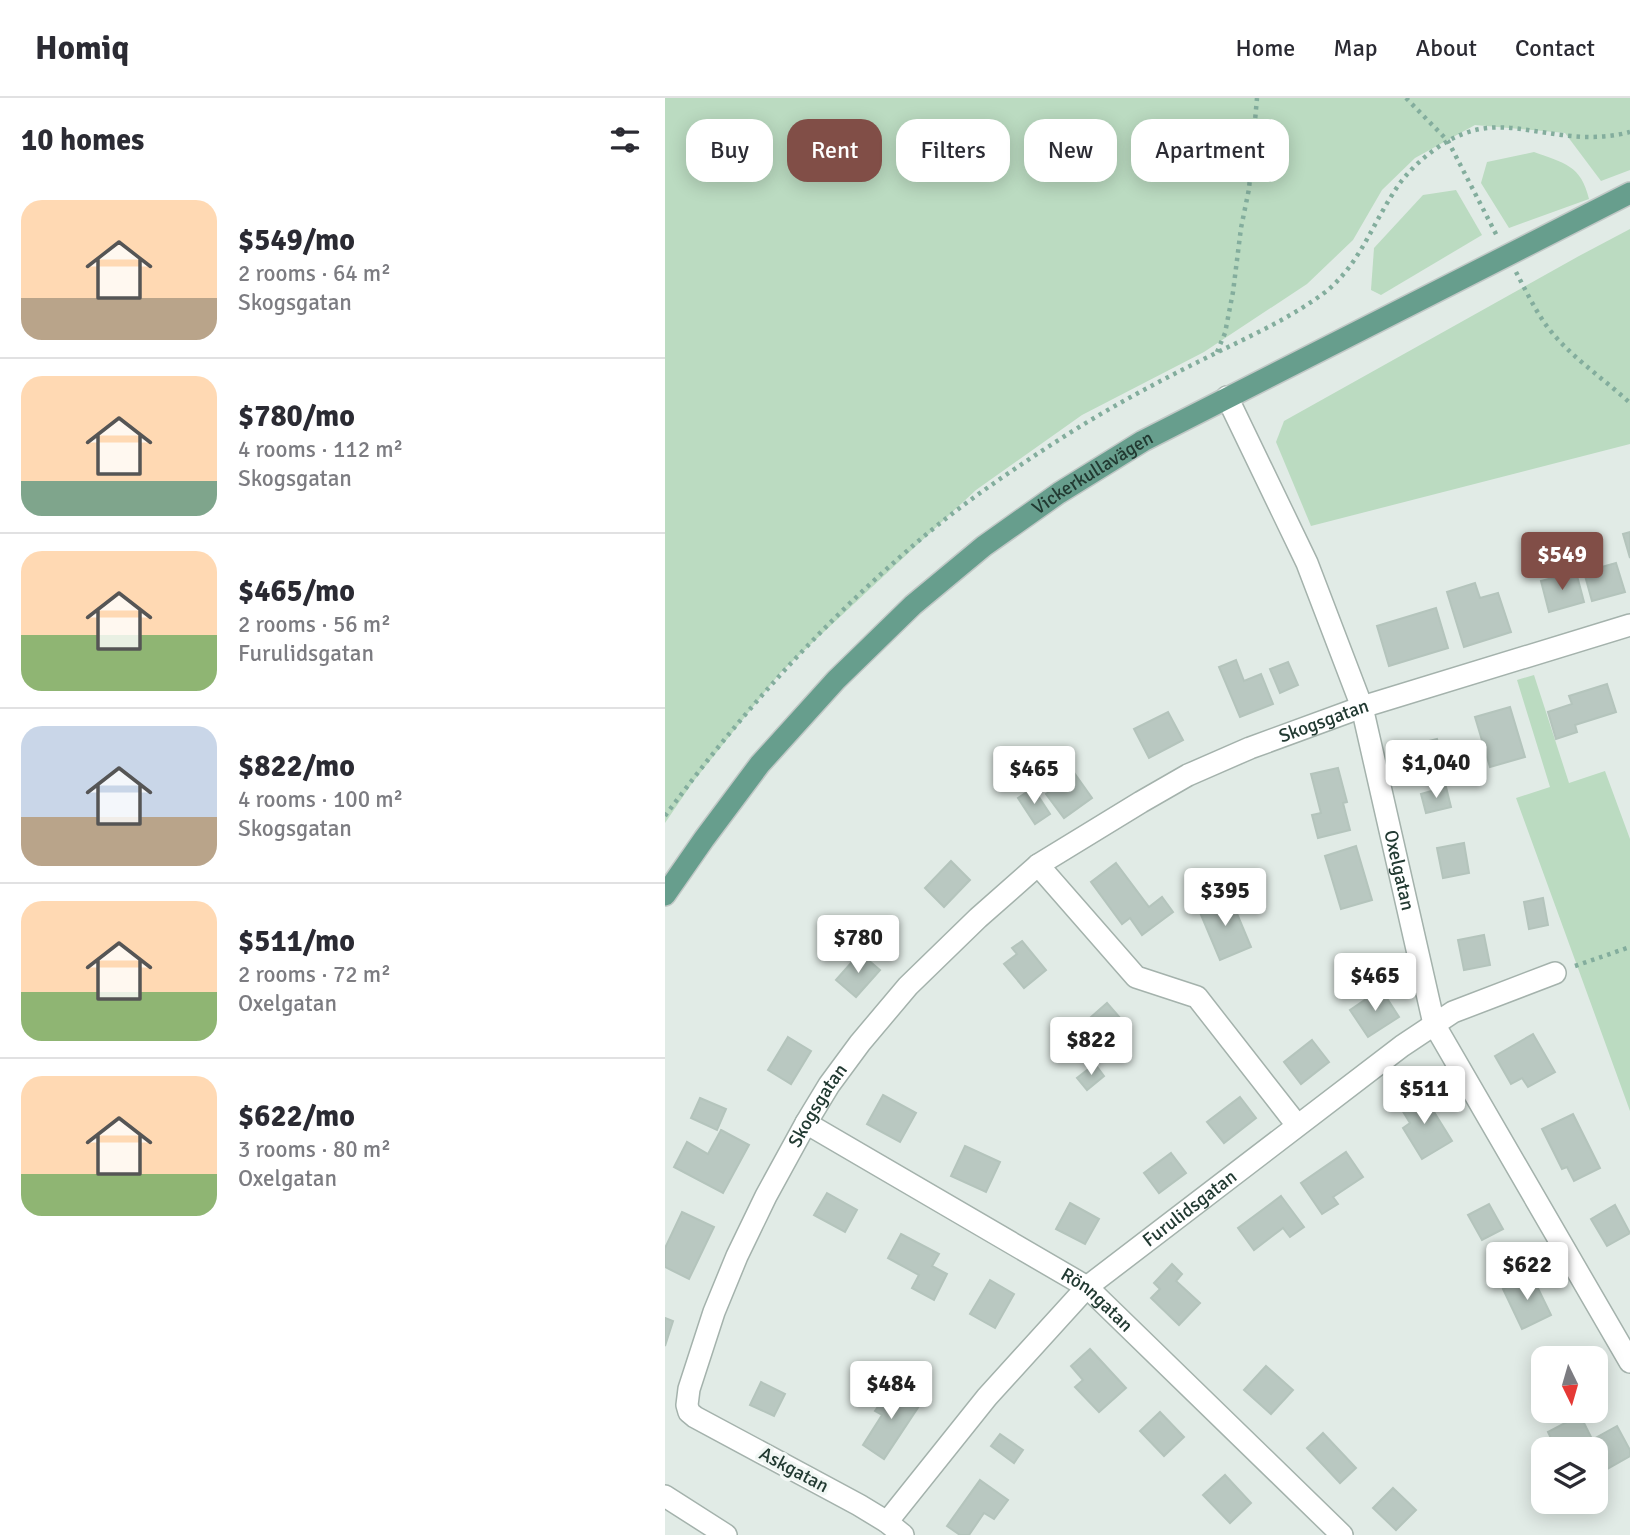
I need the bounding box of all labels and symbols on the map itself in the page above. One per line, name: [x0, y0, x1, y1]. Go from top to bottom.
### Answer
street label: Vickerkullavägen: [1027, 426, 1157, 520]
pin: $549: [1521, 532, 1603, 592]
street label: Skogsgatan: [1275, 694, 1372, 748]
pin: $1,040: [1379, 740, 1493, 800]
pin: $465: [993, 746, 1075, 806]
street label: Oxelgatan: [1378, 828, 1420, 913]
pin: $395: [1184, 868, 1266, 928]
pin: $780: [817, 916, 899, 975]
pin: $465: [1334, 954, 1416, 1013]
pin: $822: [1050, 1018, 1132, 1077]
street label: Skogsgatan: [783, 1059, 853, 1152]
pin: $511: [1383, 1066, 1465, 1126]
street label: Furulidsgatan: [1138, 1165, 1242, 1252]
pin: $622: [1486, 1242, 1568, 1302]
street label: Rönngatan: [1056, 1262, 1138, 1337]
north arrow: [1531, 1346, 1608, 1423]
pin: $484: [850, 1362, 932, 1421]
street label: Askgatan: [755, 1442, 833, 1498]

